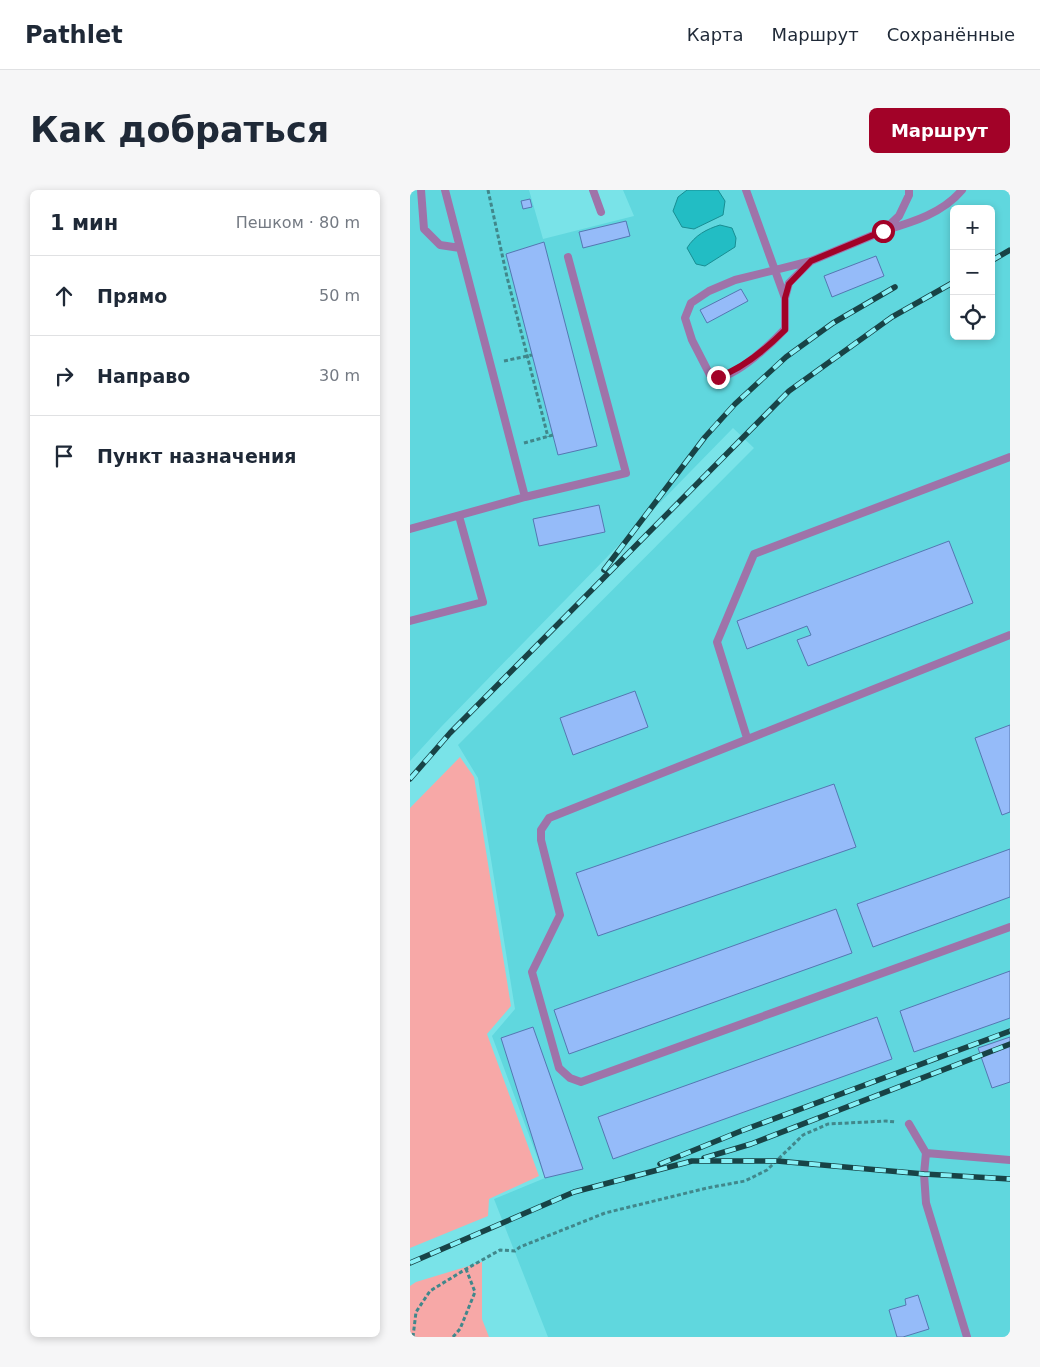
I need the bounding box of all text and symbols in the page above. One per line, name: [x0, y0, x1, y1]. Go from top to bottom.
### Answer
text: Pathlet: [25, 21, 123, 49]
text: Карта: [687, 24, 744, 45]
text: Маршрут: [772, 24, 859, 45]
text: Сохранённые: [887, 24, 1015, 45]
button: Маршрут: [869, 108, 1010, 153]
text: Как добраться: [30, 110, 329, 150]
map controls: [950, 205, 995, 340]
button: +: [950, 205, 995, 250]
text: 1 мин: [50, 211, 118, 235]
text: Пешком · 80 m: [236, 213, 360, 232]
route start: [872, 220, 895, 243]
button: −: [950, 250, 995, 295]
icon: ahead: [50, 282, 78, 310]
text: Прямо: [97, 285, 167, 307]
text: 50 m: [319, 286, 360, 305]
button: locate: [950, 295, 995, 340]
icon: right: [50, 362, 78, 390]
text: Направо: [97, 365, 190, 387]
text: 30 m: [319, 366, 360, 385]
route end: [707, 366, 730, 389]
icon: arrive: [50, 442, 78, 470]
text: Пункт назначения: [97, 445, 296, 467]

